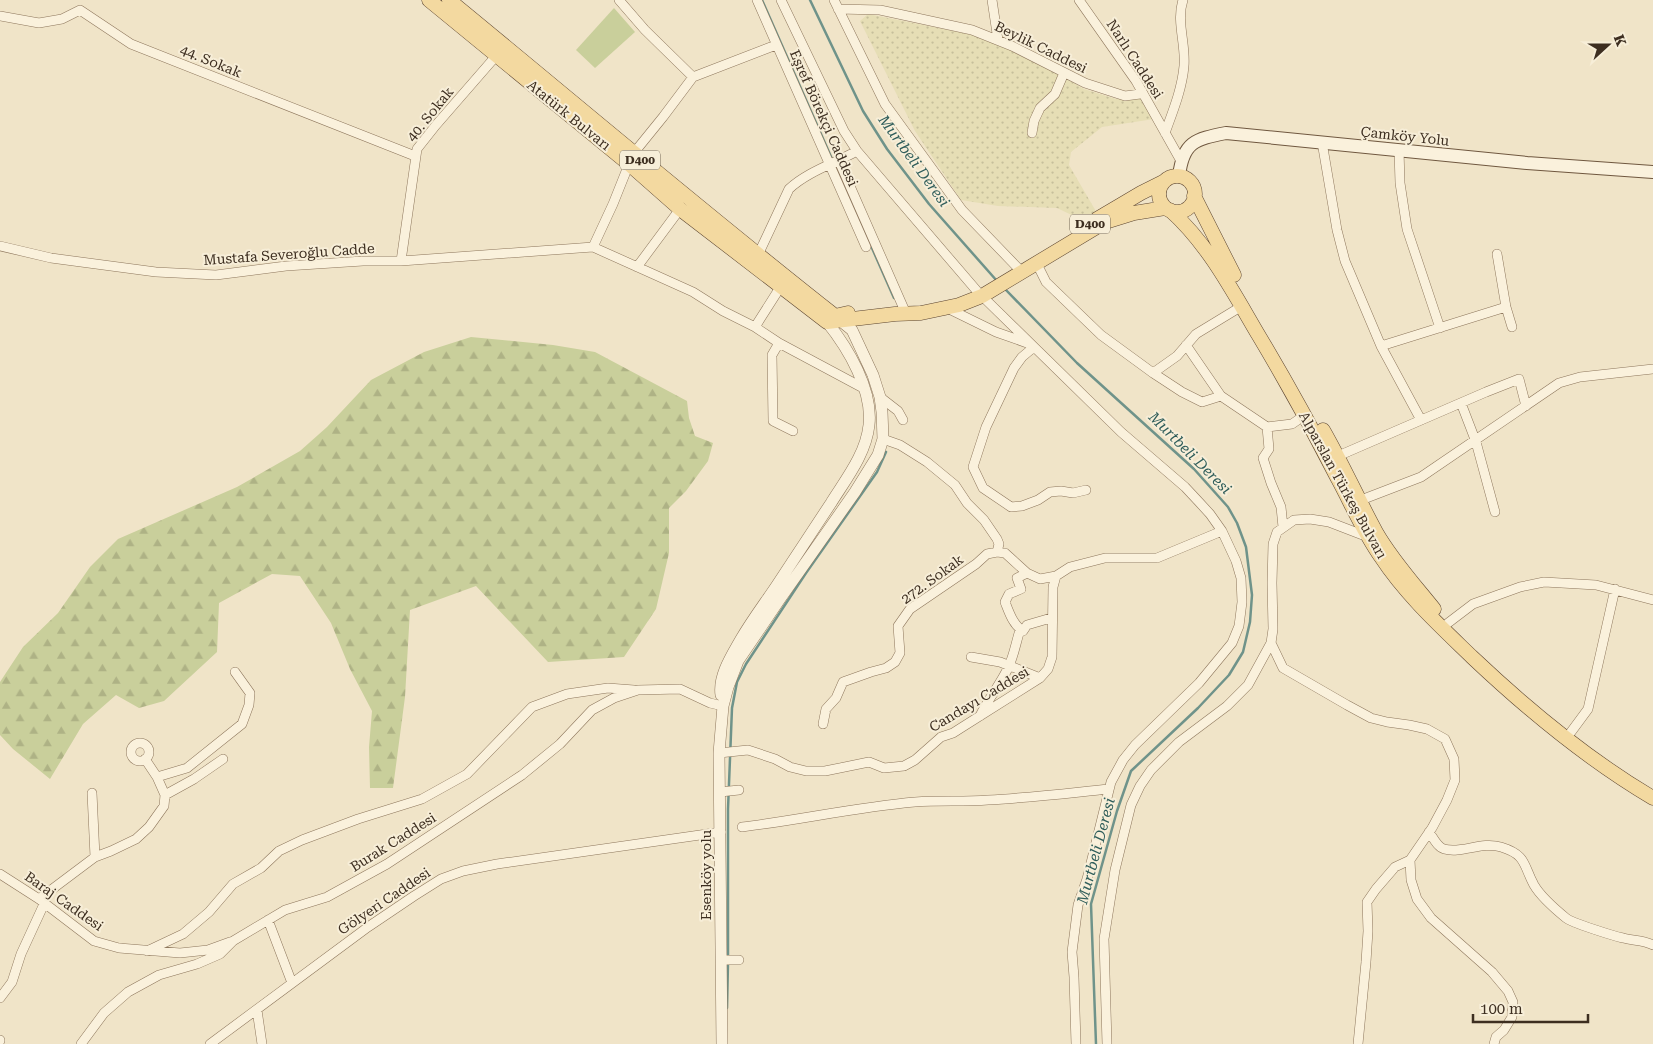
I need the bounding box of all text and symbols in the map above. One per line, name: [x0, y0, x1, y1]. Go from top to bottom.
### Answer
street label: Narlı Caddesi: [1104, 17, 1167, 102]
street label: Beylik Caddesi: [992, 18, 1090, 76]
north arrow: [1583, 20, 1633, 70]
text: K: [1611, 32, 1630, 48]
street label: 44. Sokak: [178, 41, 244, 81]
street label: Eşref Börekçi Caddesi: [787, 47, 862, 189]
street label: Atatürk Bulvarı: [524, 77, 614, 154]
street label: 40. Sokak: [403, 84, 457, 144]
water label: Murtbeli Deresi: [874, 111, 954, 211]
street label: Çamköy Yolu: [1360, 123, 1450, 149]
road number: D400: [620, 150, 660, 170]
road number: D400: [1070, 214, 1110, 233]
street label: Mustafa Severoğlu Cadde: [203, 240, 375, 268]
water label: Murtbeli Deresi: [1144, 407, 1235, 498]
street label: Alparslan Türkeş Bulvarı: [1296, 409, 1390, 562]
street label: 272. Sokak: [898, 551, 966, 607]
street label: Candayı Caddesi: [926, 663, 1032, 735]
water label: Murtbeli Deresi: [1073, 796, 1119, 907]
street label: Burak Caddesi: [347, 809, 439, 875]
street label: Esenköy yolu: [698, 830, 714, 920]
street label: Gölyeri Caddesi: [335, 864, 434, 938]
street label: Baraj Caddesi: [22, 868, 107, 934]
scale bar: [1473, 992, 1588, 1024]
text: 100 m: [1480, 1000, 1523, 1018]

